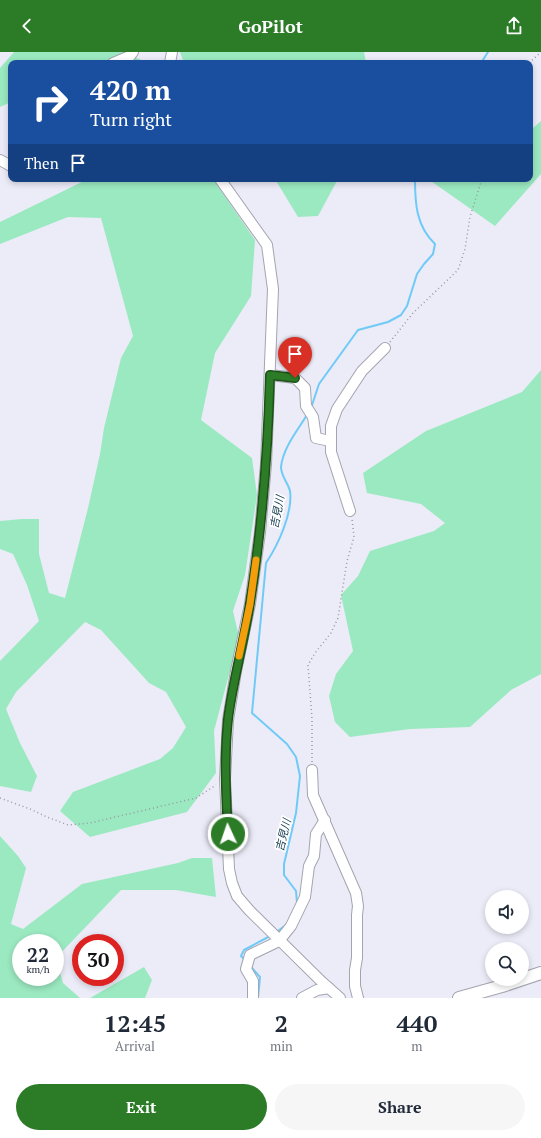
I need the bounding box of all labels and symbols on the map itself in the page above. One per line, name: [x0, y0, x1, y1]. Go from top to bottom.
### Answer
pin: [278, 337, 312, 378]
water label: 吉見川: [267, 493, 287, 530]
position arrow: [207, 813, 249, 855]
water label: 吉見川: [272, 816, 294, 853]
speed limit sign: 30: [72, 934, 124, 986]

